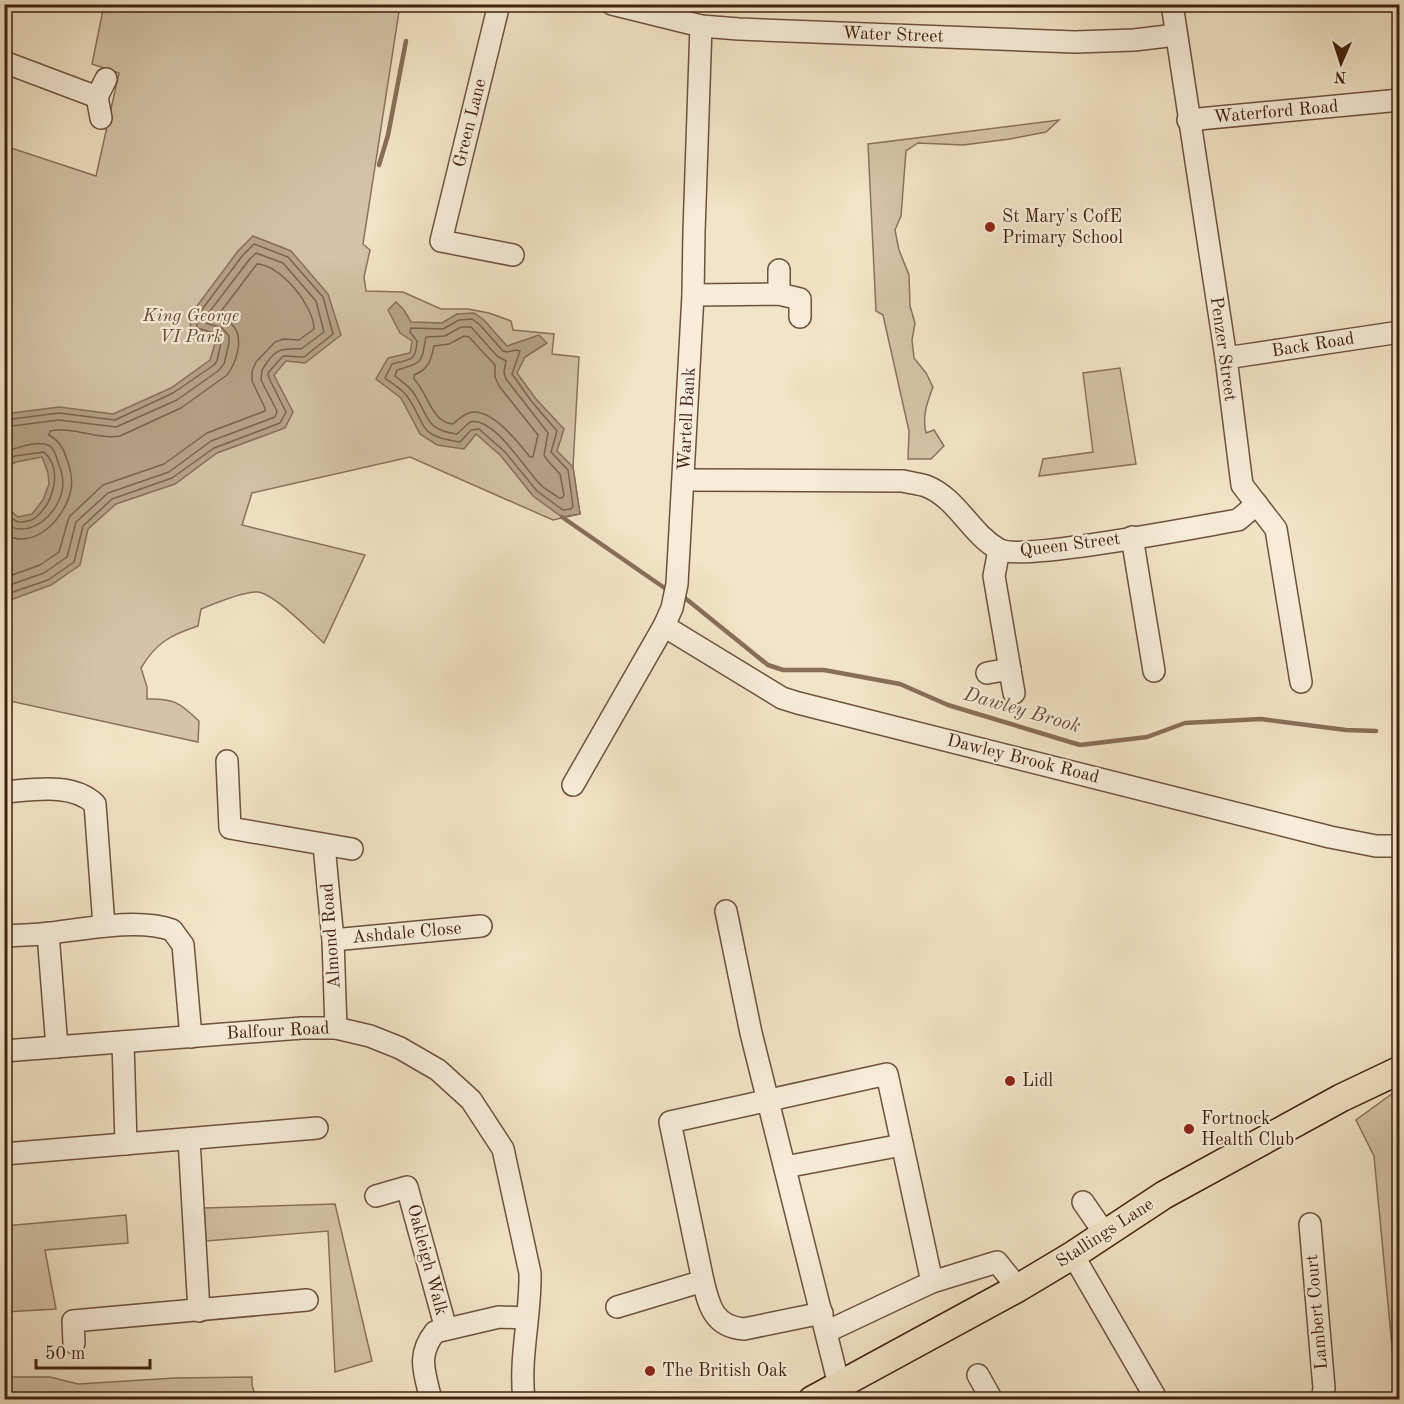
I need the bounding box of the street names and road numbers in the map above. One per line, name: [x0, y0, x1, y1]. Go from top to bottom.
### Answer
street label: Water Street: [842, 24, 944, 46]
street label: Green Lane: [450, 77, 490, 169]
street label: Waterford Road: [1213, 98, 1339, 126]
street label: Penzer Street: [1207, 295, 1239, 403]
street label: Back Road: [1270, 330, 1356, 360]
street label: Wartell Bank: [675, 367, 699, 471]
street label: Queen Street: [1019, 530, 1121, 560]
street label: Dawley Brook Road: [945, 731, 1101, 787]
street label: Almond Road: [318, 882, 344, 990]
street label: Ashdale Close: [352, 919, 462, 947]
street label: Balfour Road: [226, 1019, 330, 1043]
street label: Stallings Lane: [1053, 1195, 1157, 1271]
street label: Oakleigh Walk: [404, 1202, 450, 1318]
street label: Lambert Court: [1303, 1254, 1331, 1370]

